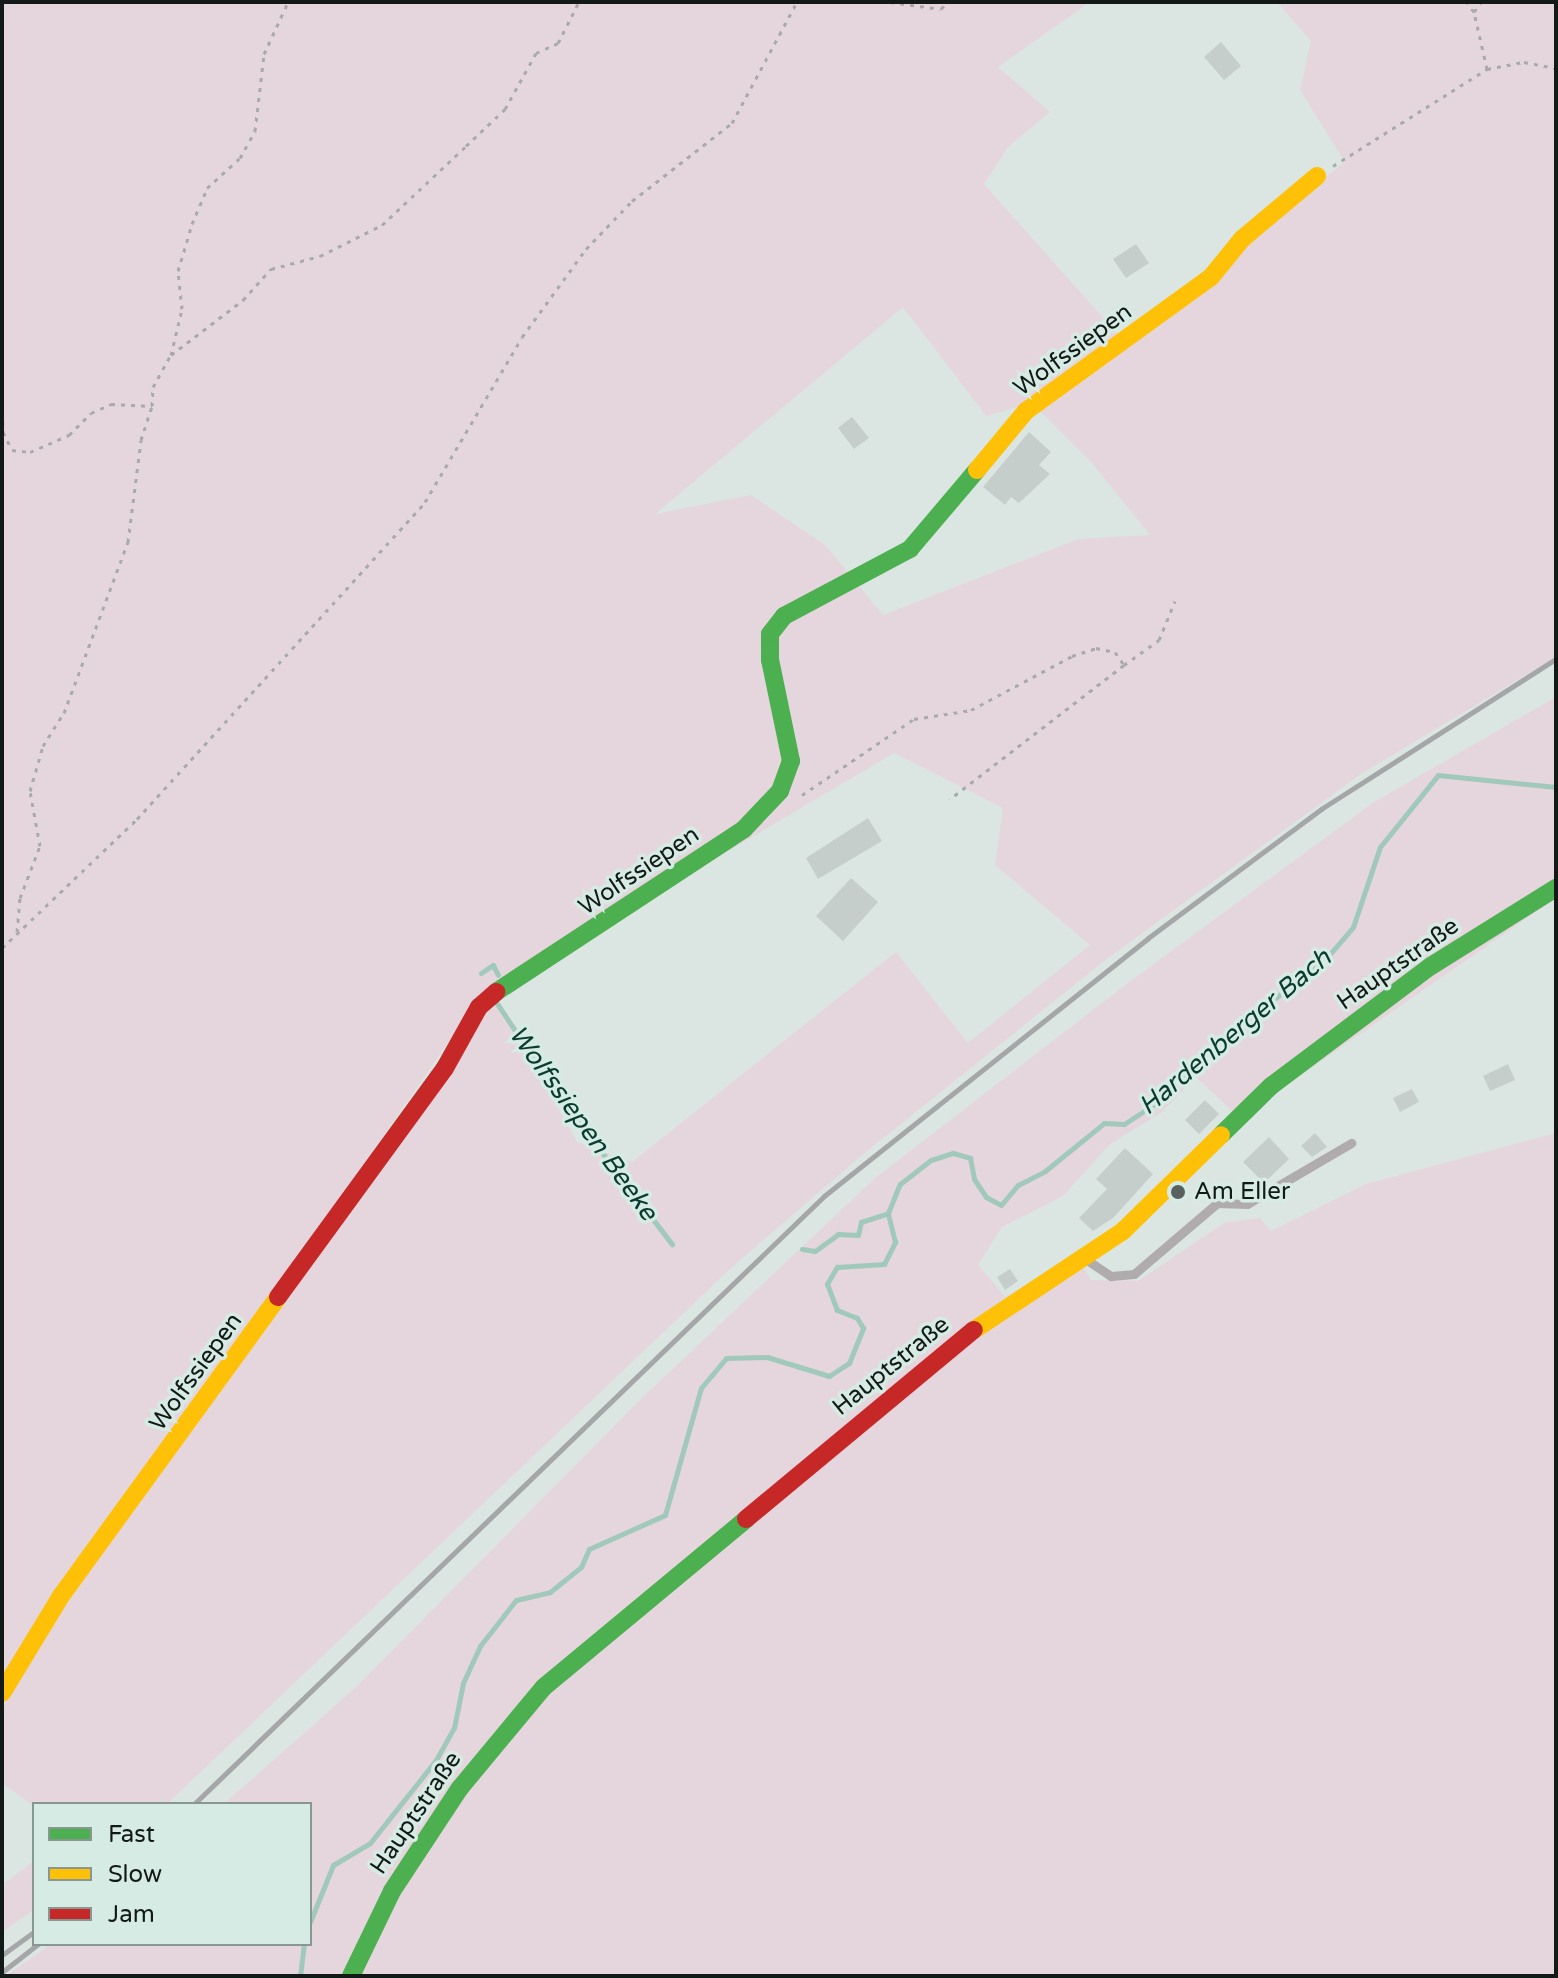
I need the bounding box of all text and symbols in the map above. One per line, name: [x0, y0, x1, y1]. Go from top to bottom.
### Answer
street label: Wolfssiepen: [1008, 298, 1138, 402]
street label: Wolfssiepen: [573, 820, 705, 922]
street label: Hauptstraße: [1332, 912, 1464, 1016]
water label: Hardenberger Bach: [1132, 942, 1338, 1122]
water label: Wolfssiepen Beeke: [502, 1020, 664, 1226]
place label: Am Eller: [1194, 1178, 1290, 1206]
marker: Am Eller: [1169, 1183, 1187, 1201]
street label: Wolfssiepen: [144, 1307, 248, 1437]
street label: Hauptstraße: [827, 1310, 955, 1422]
street label: Hauptstraße: [364, 1746, 468, 1880]
legend: [32, 1802, 312, 1946]
text: Fast: [108, 1820, 155, 1849]
text: Slow: [108, 1860, 162, 1889]
text: Jam: [108, 1900, 155, 1929]

